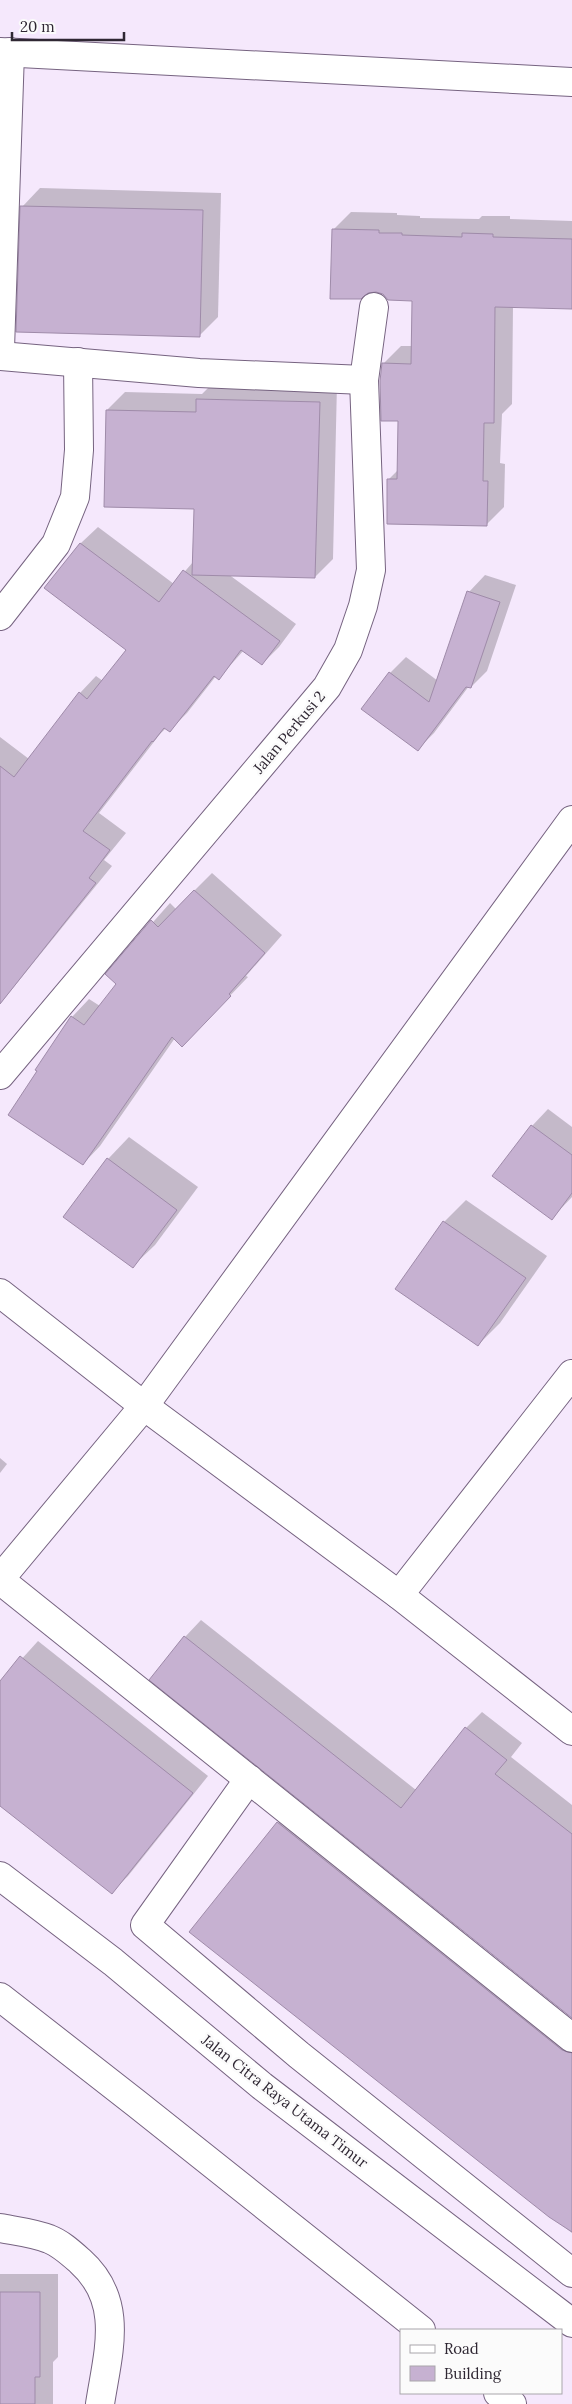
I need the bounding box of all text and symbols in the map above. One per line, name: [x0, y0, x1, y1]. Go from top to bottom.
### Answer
scale bar: [12, 10, 125, 42]
text: 20 m: [20, 17, 55, 36]
street label: Jalan Perkusi 2: [248, 687, 329, 778]
street label: Jalan Citra Raya Utama Timur: [197, 2030, 372, 2172]
legend: [400, 2329, 562, 2394]
text: Road: [444, 2339, 479, 2358]
text: Building: [444, 2364, 502, 2383]

